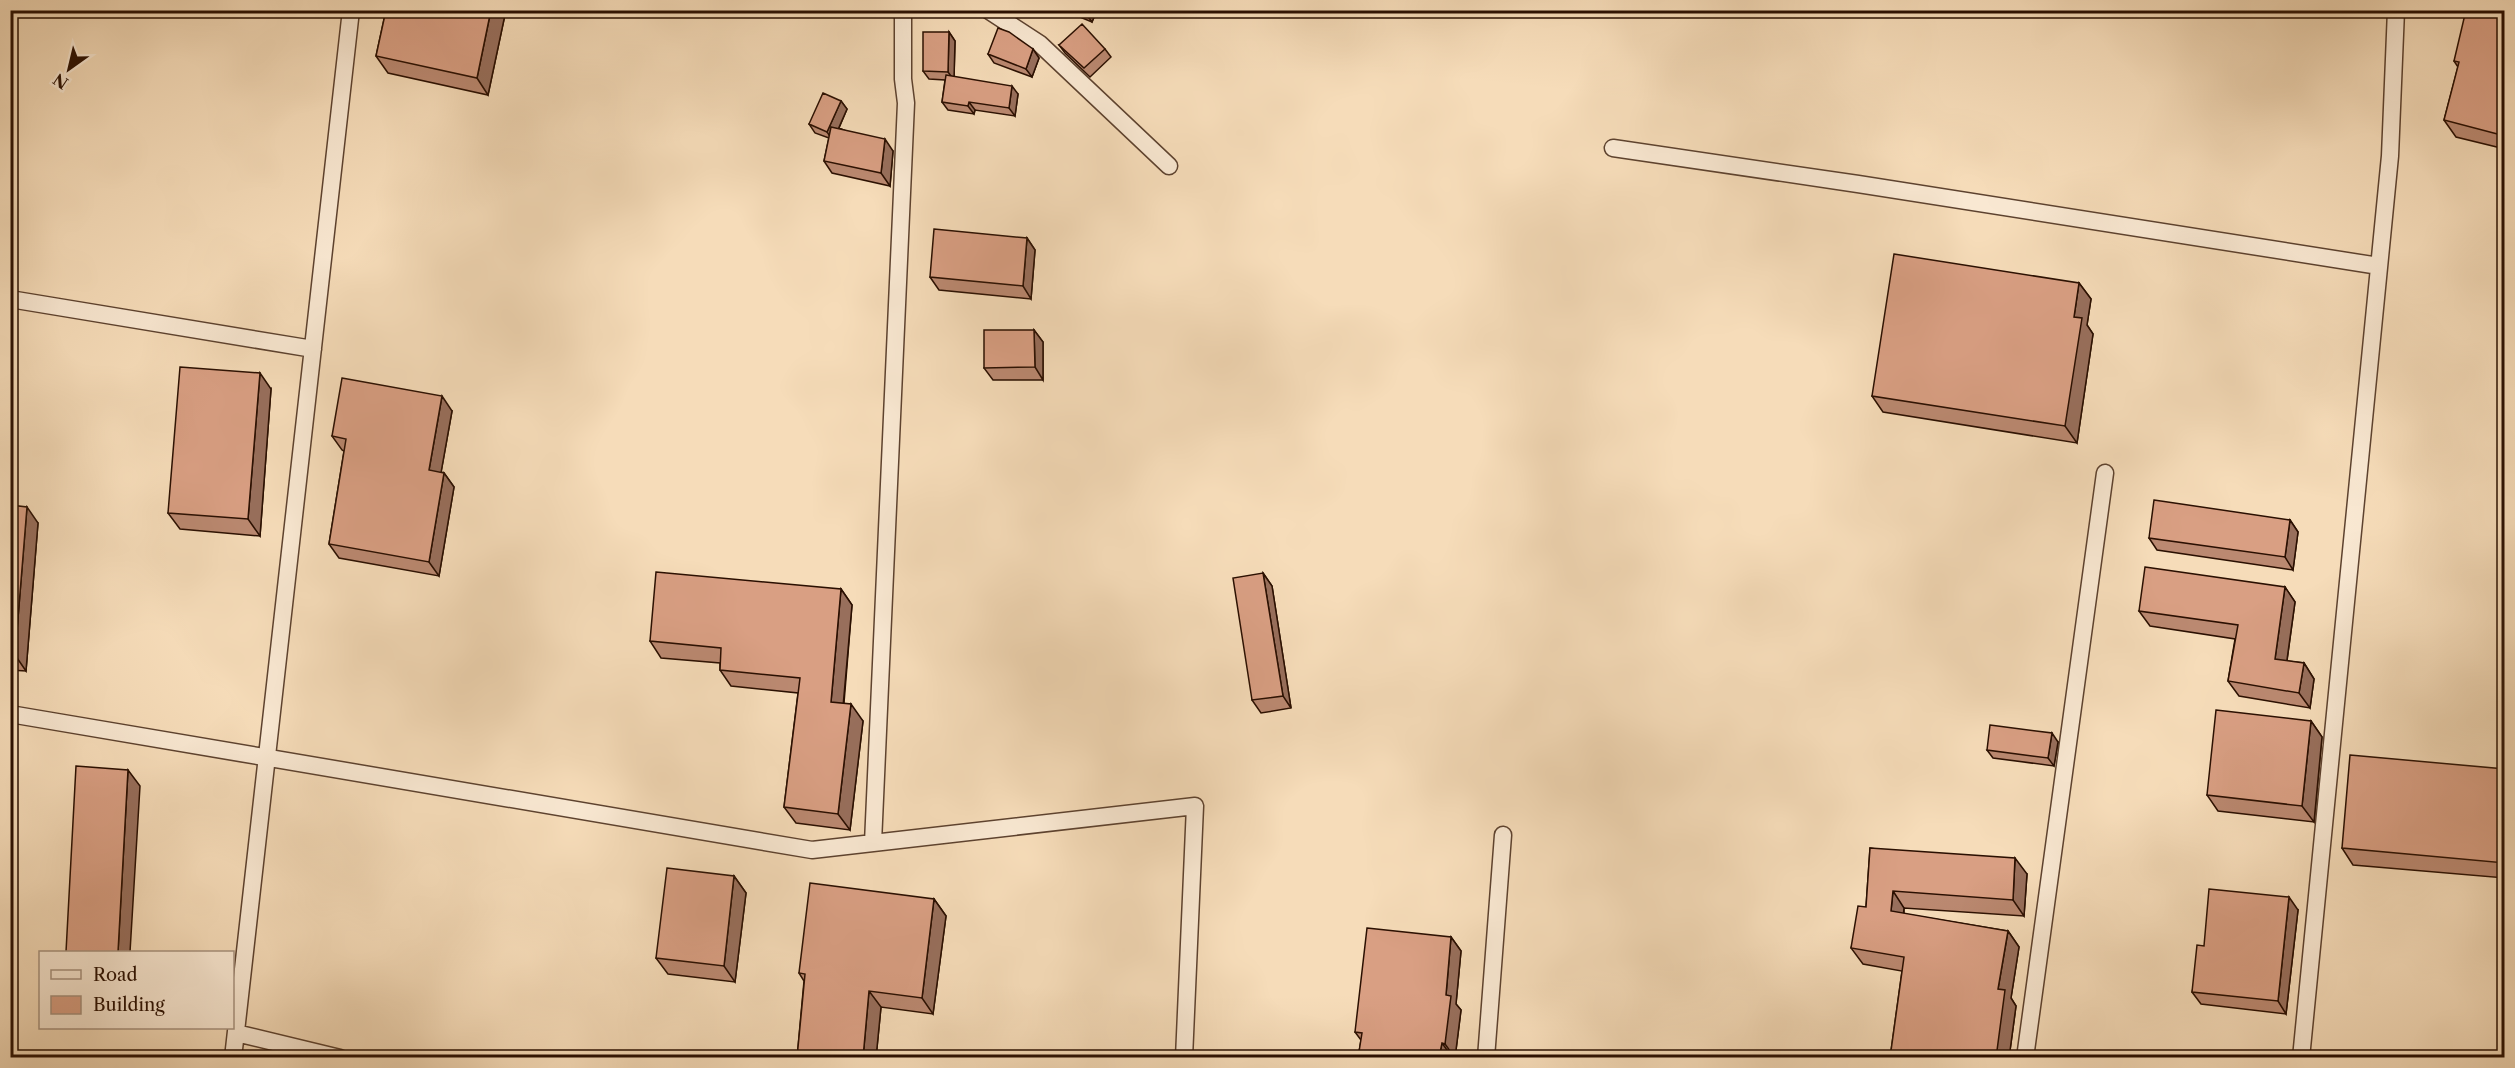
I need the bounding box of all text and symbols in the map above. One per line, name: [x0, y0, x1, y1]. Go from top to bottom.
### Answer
north arrow: [39, 39, 99, 99]
text: N: [49, 69, 72, 94]
legend: [39, 951, 234, 1029]
text: Road: [93, 964, 138, 986]
text: Building: [93, 994, 165, 1016]

